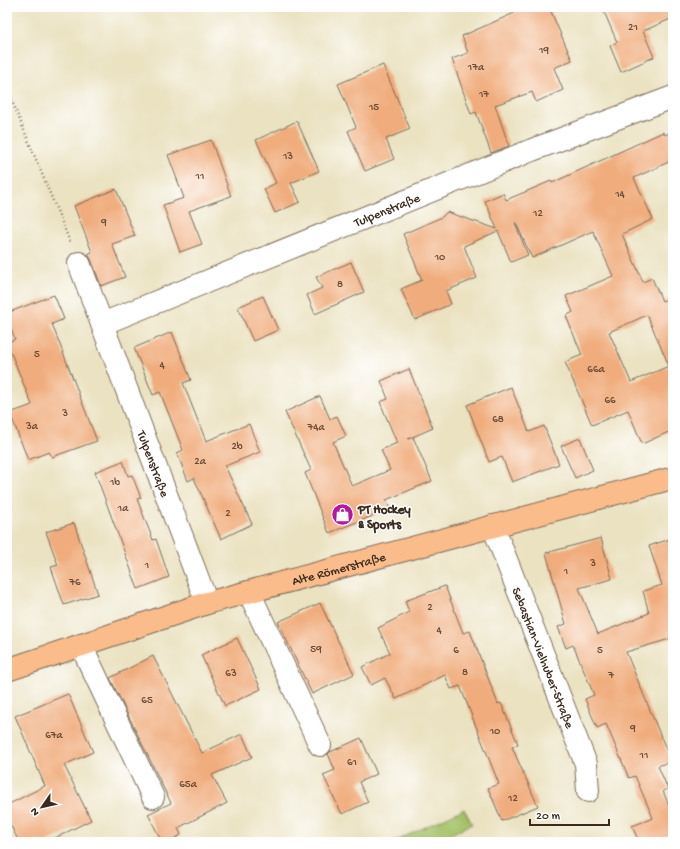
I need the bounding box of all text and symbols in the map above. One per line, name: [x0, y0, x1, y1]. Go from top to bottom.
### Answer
house number: 21: [628, 22, 638, 34]
house number: 19: [538, 45, 549, 57]
house number: 17a: [467, 62, 485, 74]
house number: 17: [478, 89, 489, 101]
house number: 15: [368, 102, 379, 114]
house number: 13: [282, 151, 293, 163]
house number: 11: [195, 171, 204, 183]
house number: 14: [614, 189, 626, 201]
street label: Tulpenstraße: [351, 191, 423, 232]
house number: 12: [532, 208, 544, 220]
house number: 9: [100, 217, 107, 229]
house number: 10: [434, 252, 445, 264]
house number: 8: [337, 279, 343, 291]
house number: 5: [34, 349, 40, 361]
house number: 4: [159, 360, 165, 372]
house number: 66a: [587, 364, 606, 376]
house number: 66: [604, 395, 616, 407]
house number: 3: [61, 408, 68, 420]
house number: 68: [492, 414, 504, 426]
house number: 3a: [25, 421, 39, 433]
house number: 74a: [306, 422, 325, 434]
street label: Tulpenstraße: [132, 428, 171, 500]
house number: 2b: [231, 441, 243, 453]
house number: 2a: [194, 456, 207, 468]
house number: 1b: [109, 477, 120, 489]
shop icon: PT Hockey & Sports: [329, 502, 355, 528]
house number: 1a: [117, 503, 129, 515]
place label: PT Hockey & Sports: [357, 503, 411, 534]
house number: 2: [225, 508, 231, 520]
street label: Alte Römerstraße: [291, 550, 388, 590]
house number: 3: [589, 558, 596, 570]
house number: 1: [144, 560, 149, 572]
house number: 1: [563, 566, 568, 578]
house number: 76: [68, 577, 81, 589]
street label: Sebastian-Vielhuber-Straße: [508, 586, 576, 731]
house number: 2: [427, 602, 433, 614]
house number: 4: [436, 625, 442, 637]
house number: 59: [310, 644, 322, 656]
house number: 6: [453, 645, 459, 657]
house number: 5: [597, 645, 603, 657]
house number: 8: [462, 667, 468, 679]
house number: 63: [225, 668, 237, 680]
house number: 7: [607, 670, 614, 682]
house number: 65: [141, 695, 153, 707]
house number: 9: [629, 723, 636, 735]
house number: 10: [489, 726, 500, 738]
house number: 67a: [45, 730, 64, 742]
house number: 11: [639, 750, 648, 762]
house number: 61: [347, 757, 357, 769]
house number: 65a: [179, 779, 198, 791]
north arrow: [22, 787, 62, 827]
house number: 12: [507, 793, 519, 805]
scale bar: [530, 801, 609, 827]
text: N: [28, 805, 42, 818]
text: 20 m: [536, 810, 561, 824]

